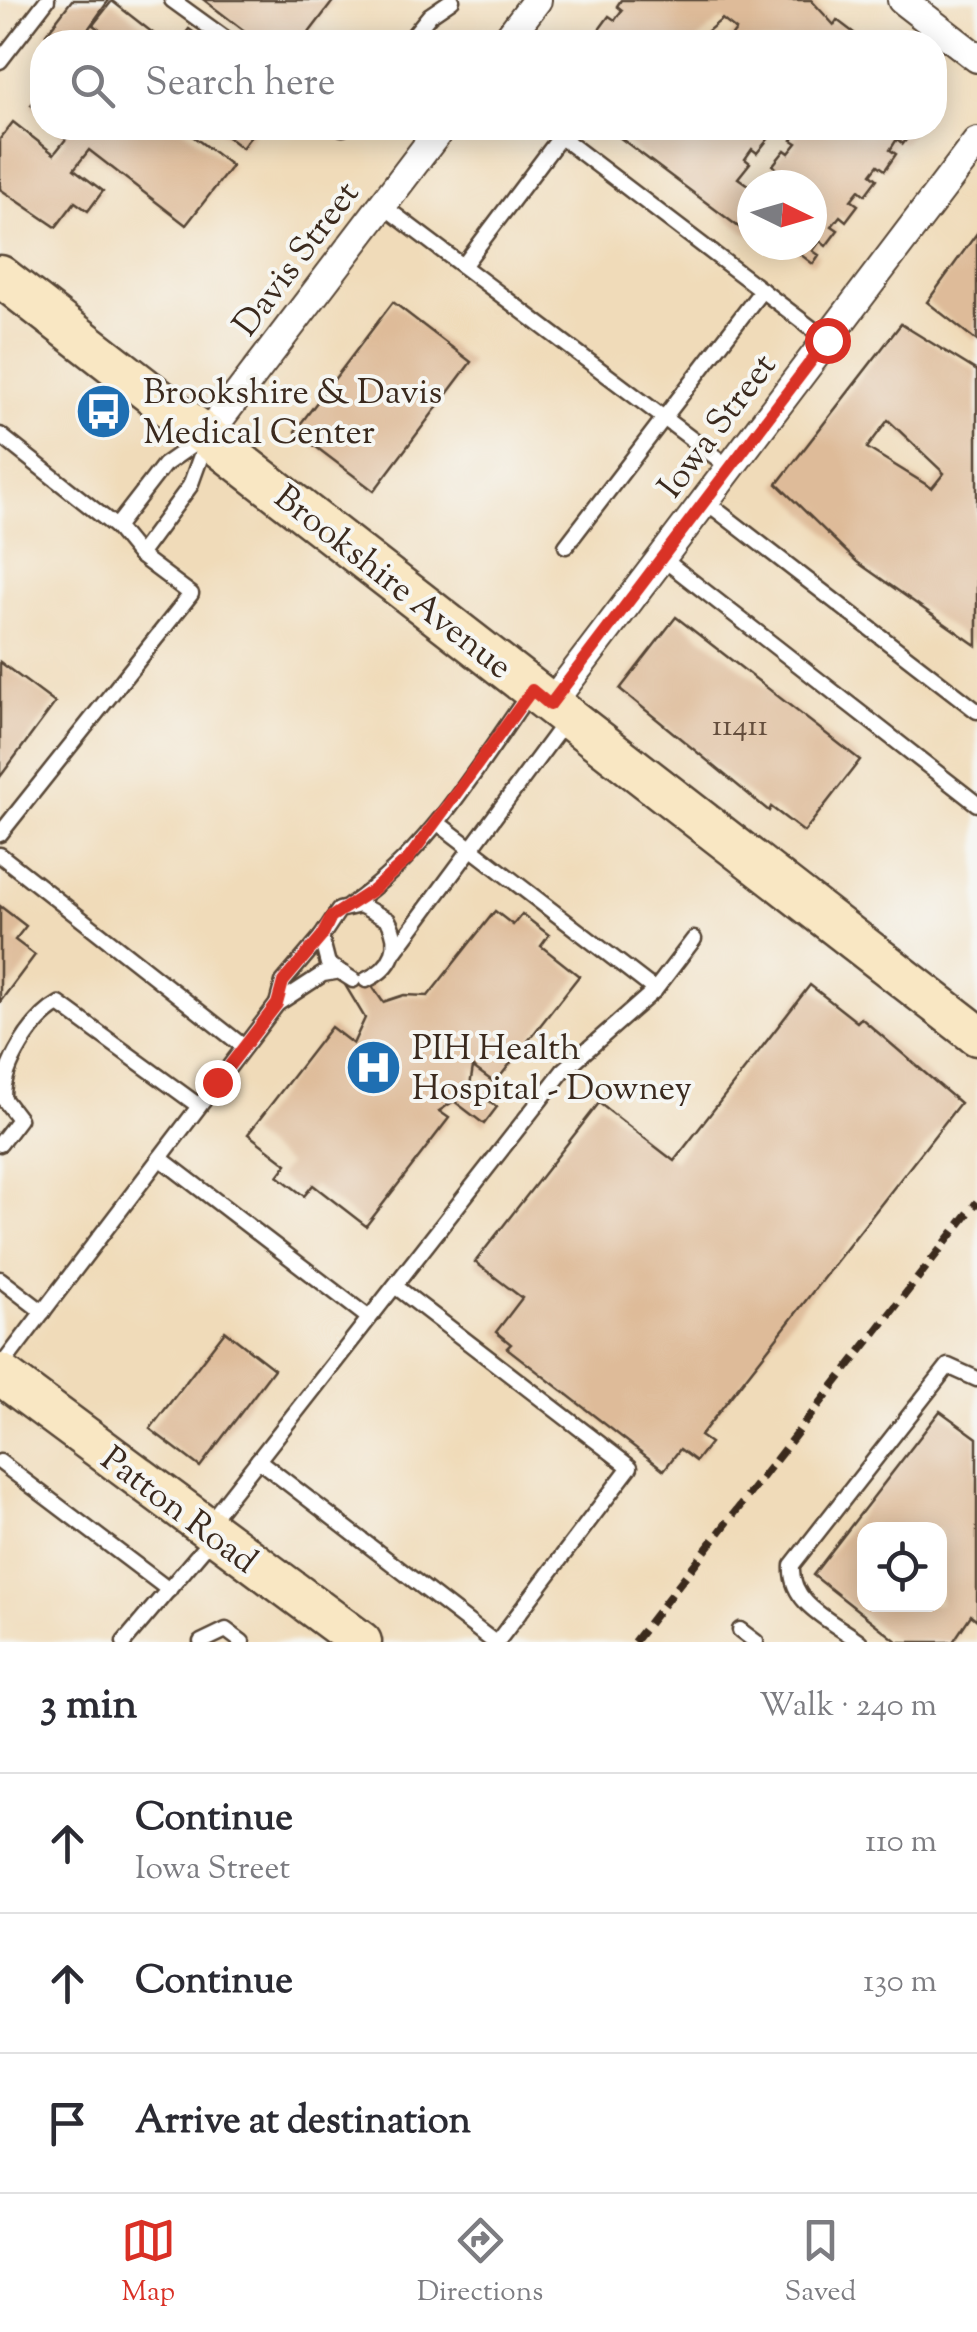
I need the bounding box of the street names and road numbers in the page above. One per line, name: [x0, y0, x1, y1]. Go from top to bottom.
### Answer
street label: Davis Street: [222, 172, 373, 349]
street label: Iowa Street: [647, 344, 790, 510]
street label: Brookshire Avenue: [262, 474, 522, 693]
street label: Patton Road: [89, 1436, 267, 1588]

